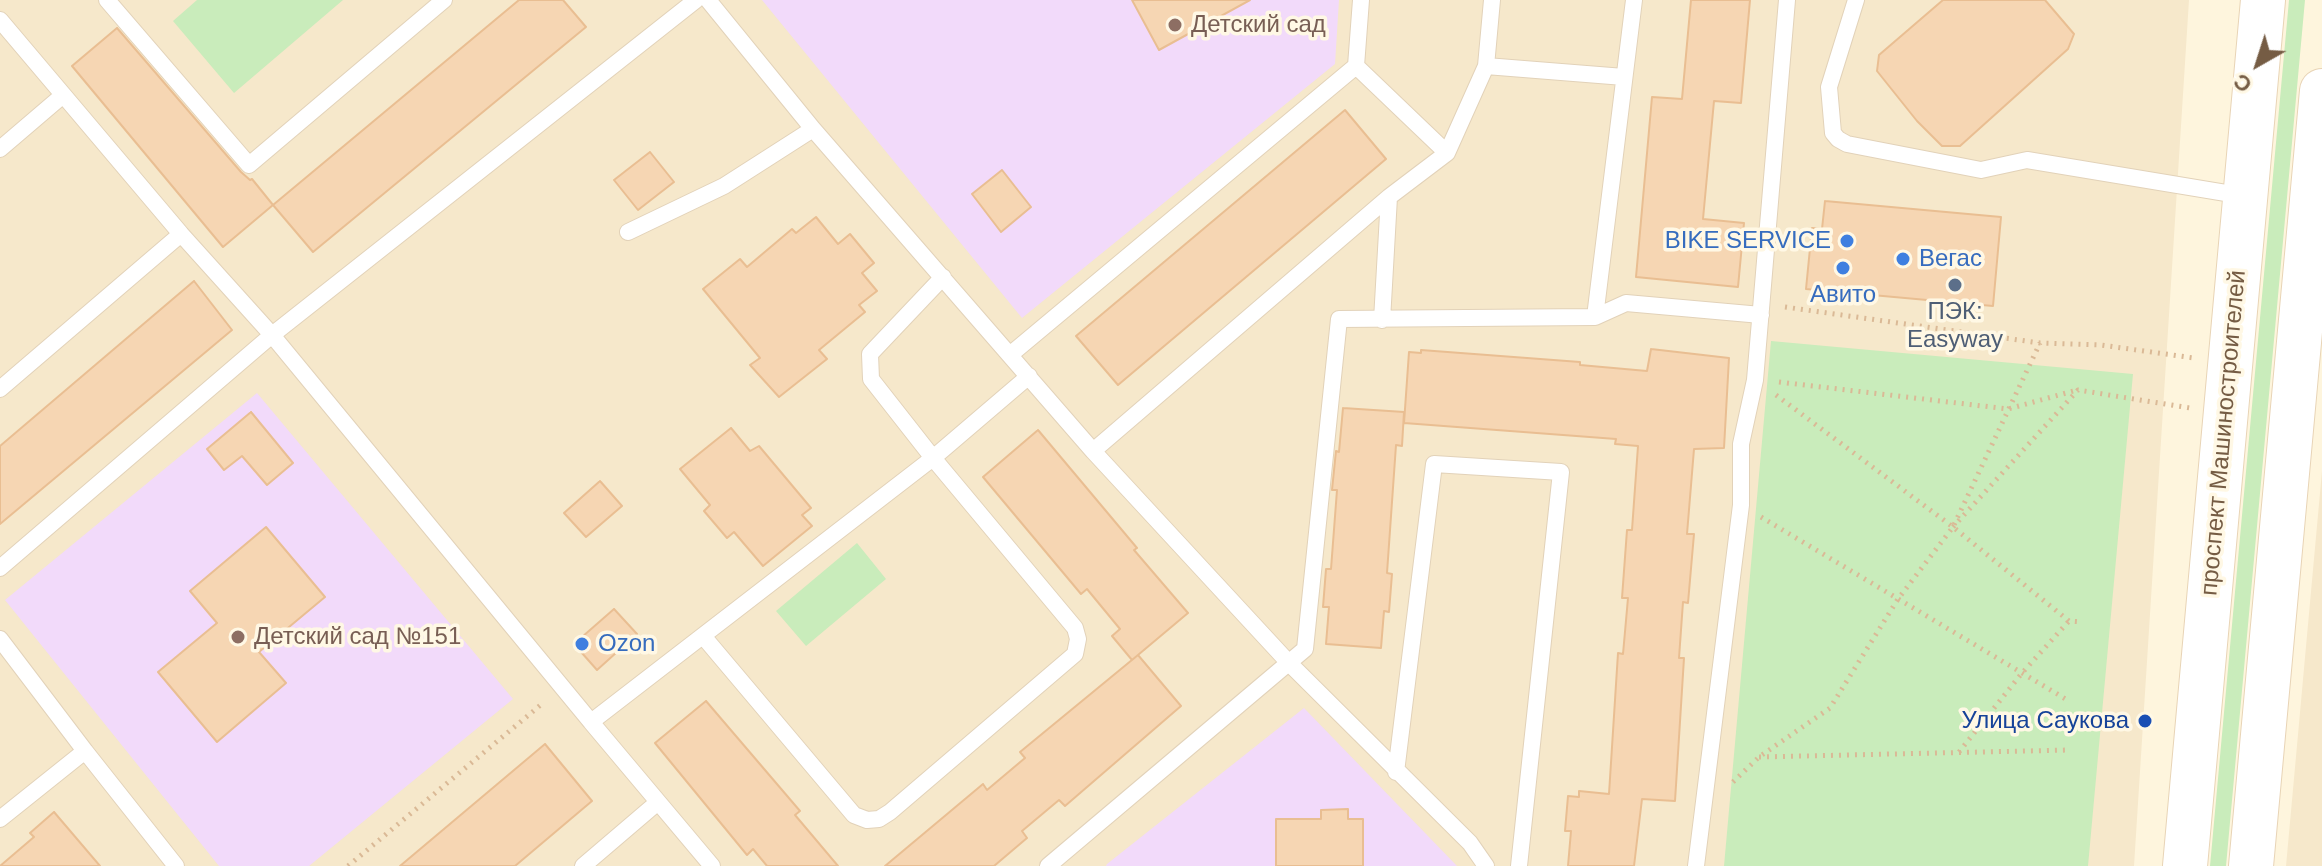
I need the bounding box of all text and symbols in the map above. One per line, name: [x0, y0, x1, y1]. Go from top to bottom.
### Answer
place label: Детский сад: [1191, 11, 1326, 39]
marker: Детский сад: [1166, 16, 1184, 34]
north arrow: [2218, 24, 2298, 104]
text: С: [2229, 68, 2257, 98]
place label: BIKE SERVICE: [1665, 227, 1831, 255]
marker: BIKE SERVICE: [1838, 232, 1856, 250]
place label: Вегас: [1919, 245, 1982, 273]
marker: Вегас: [1894, 250, 1912, 268]
marker: Авито: [1834, 259, 1852, 277]
street label: проспект Машиностроителей: [2195, 269, 2253, 597]
marker: ПЭК: Easyway: [1946, 276, 1964, 294]
place label: Авито: [1810, 281, 1876, 309]
place label: ПЭК: Easyway: [1907, 298, 2003, 354]
place label: Детский сад №151: [254, 623, 461, 651]
marker: Детский сад №151: [229, 628, 247, 646]
place label: Ozon: [598, 630, 655, 658]
marker: Ozon: [573, 635, 591, 653]
place label: Улица Саукова: [1962, 707, 2129, 735]
marker: Улица Саукова: [2136, 712, 2154, 730]

